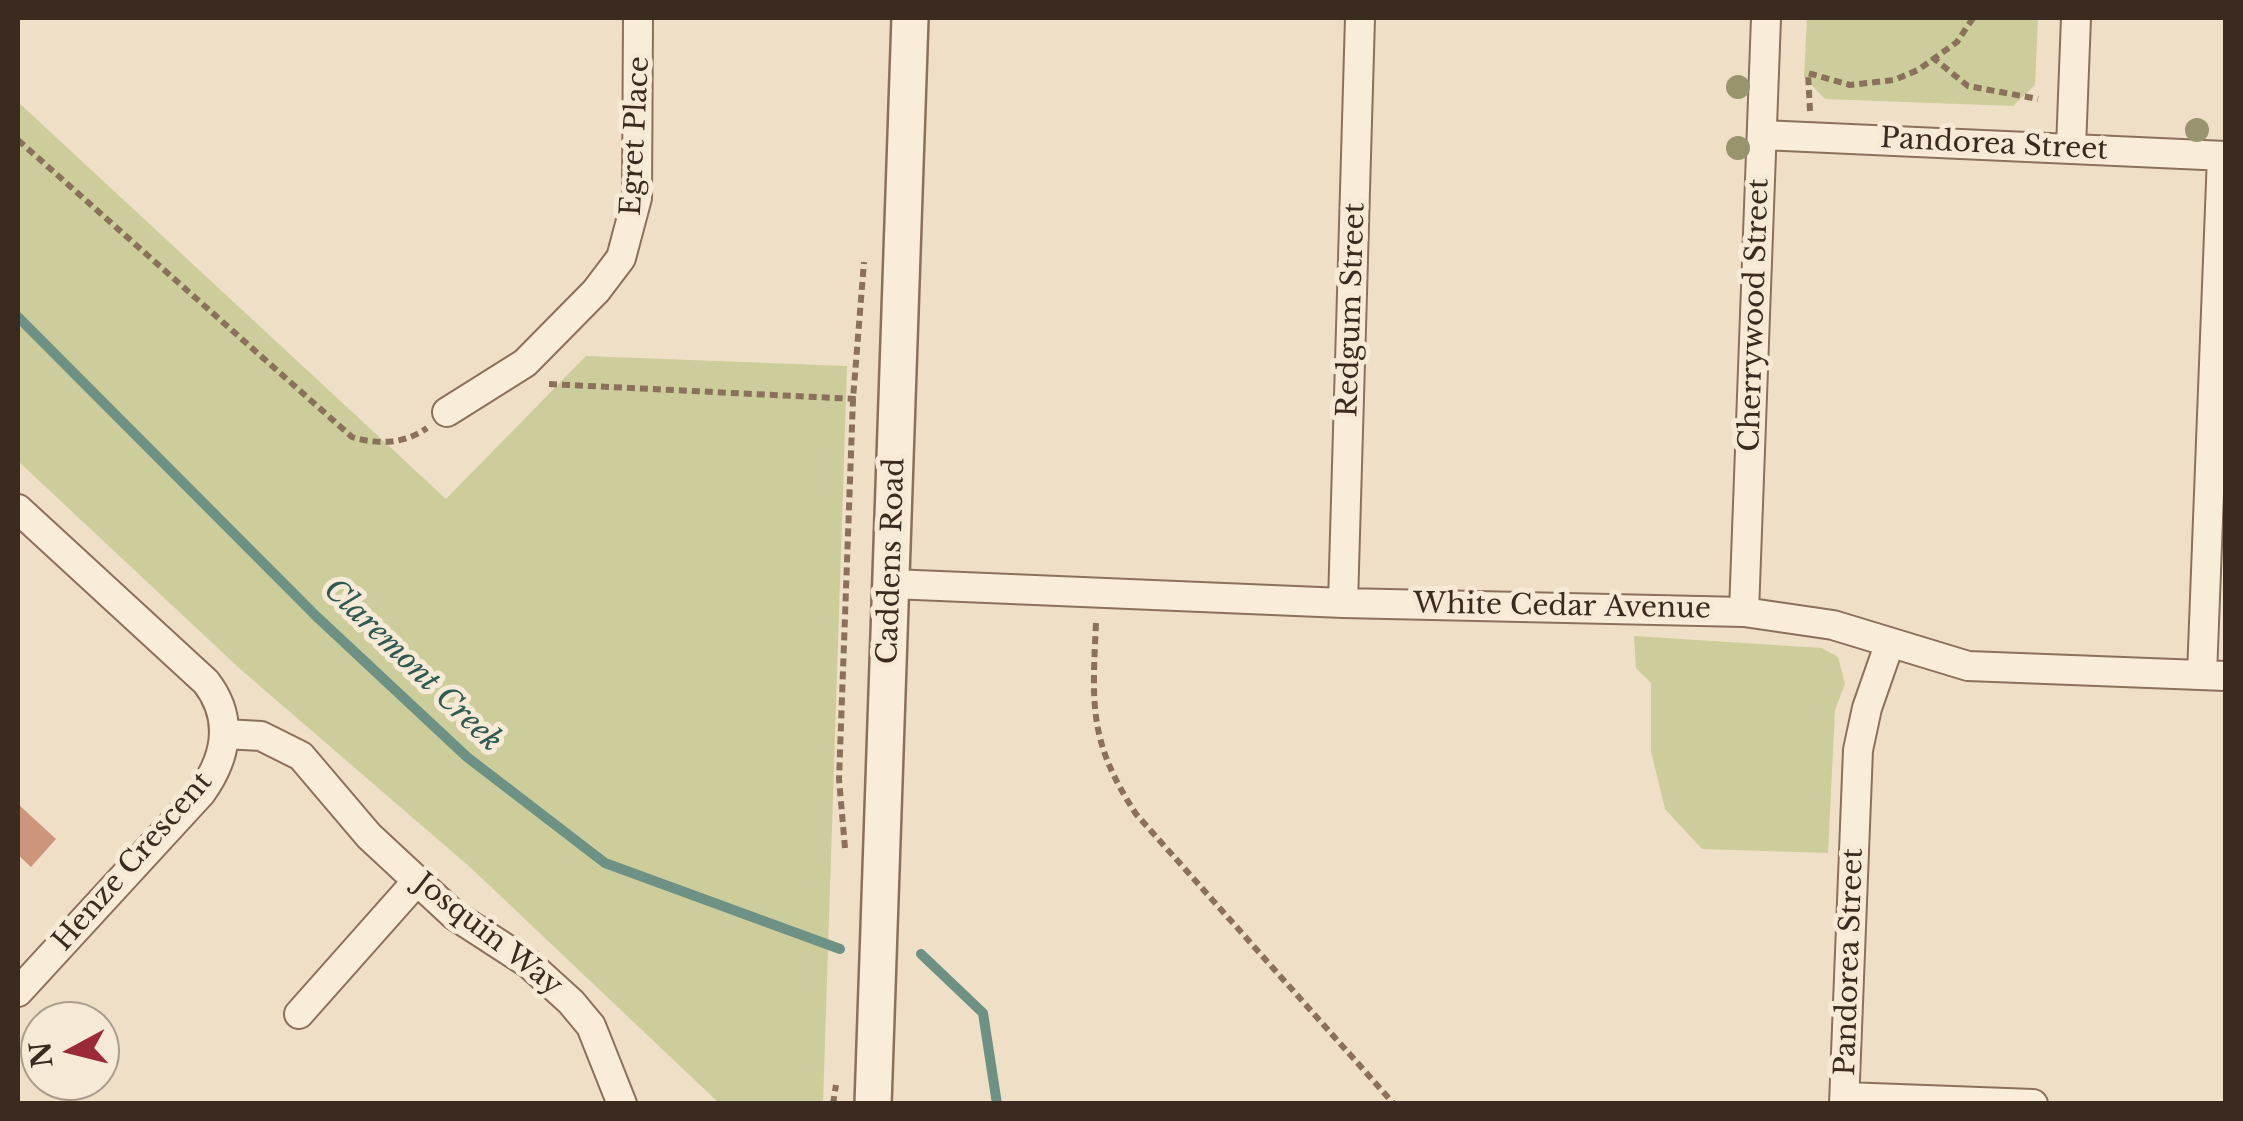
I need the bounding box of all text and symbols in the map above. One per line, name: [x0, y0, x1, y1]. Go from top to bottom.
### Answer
street label: Egret Place: [615, 55, 657, 217]
street label: Pandorea Street: [1879, 122, 2109, 168]
street label: Cherrywood Street: [1733, 178, 1777, 452]
street label: Redgum Street: [1331, 202, 1373, 418]
street label: Caddens Road: [872, 457, 912, 665]
water label: Claremont Creek: [316, 572, 508, 760]
street label: White Cedar Avenue: [1413, 588, 1711, 626]
street label: Henze Crescent: [46, 766, 220, 958]
street label: Pandorea Street: [1829, 848, 1871, 1076]
street label: Josquin Way: [407, 867, 569, 1003]
north arrow: [20, 1001, 120, 1101]
text: N: [23, 1039, 61, 1070]

